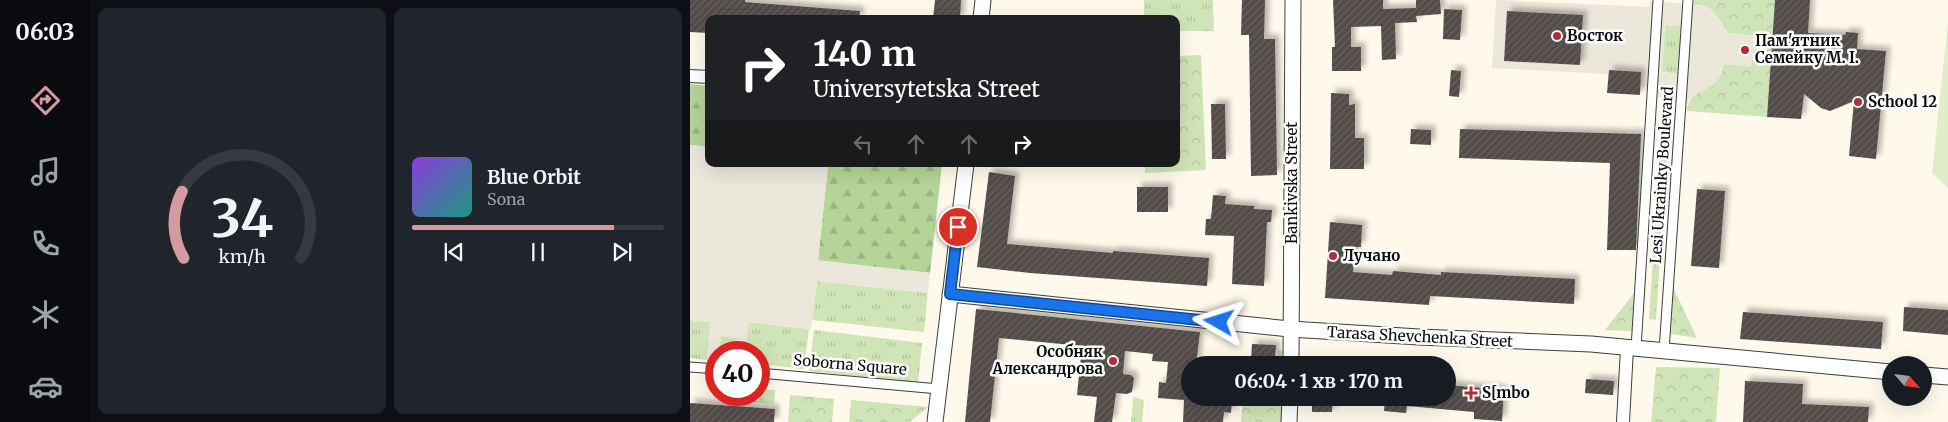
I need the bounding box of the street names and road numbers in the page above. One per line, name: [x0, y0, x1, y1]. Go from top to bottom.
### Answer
street label: Lesi Ukrainky Boulevard: [1646, 86, 1677, 264]
street label: Bankivska Street: [1282, 122, 1301, 244]
street label: Tarasa Shevchenka Street: [1327, 322, 1514, 351]
street label: Soborna Square: [792, 350, 908, 379]

